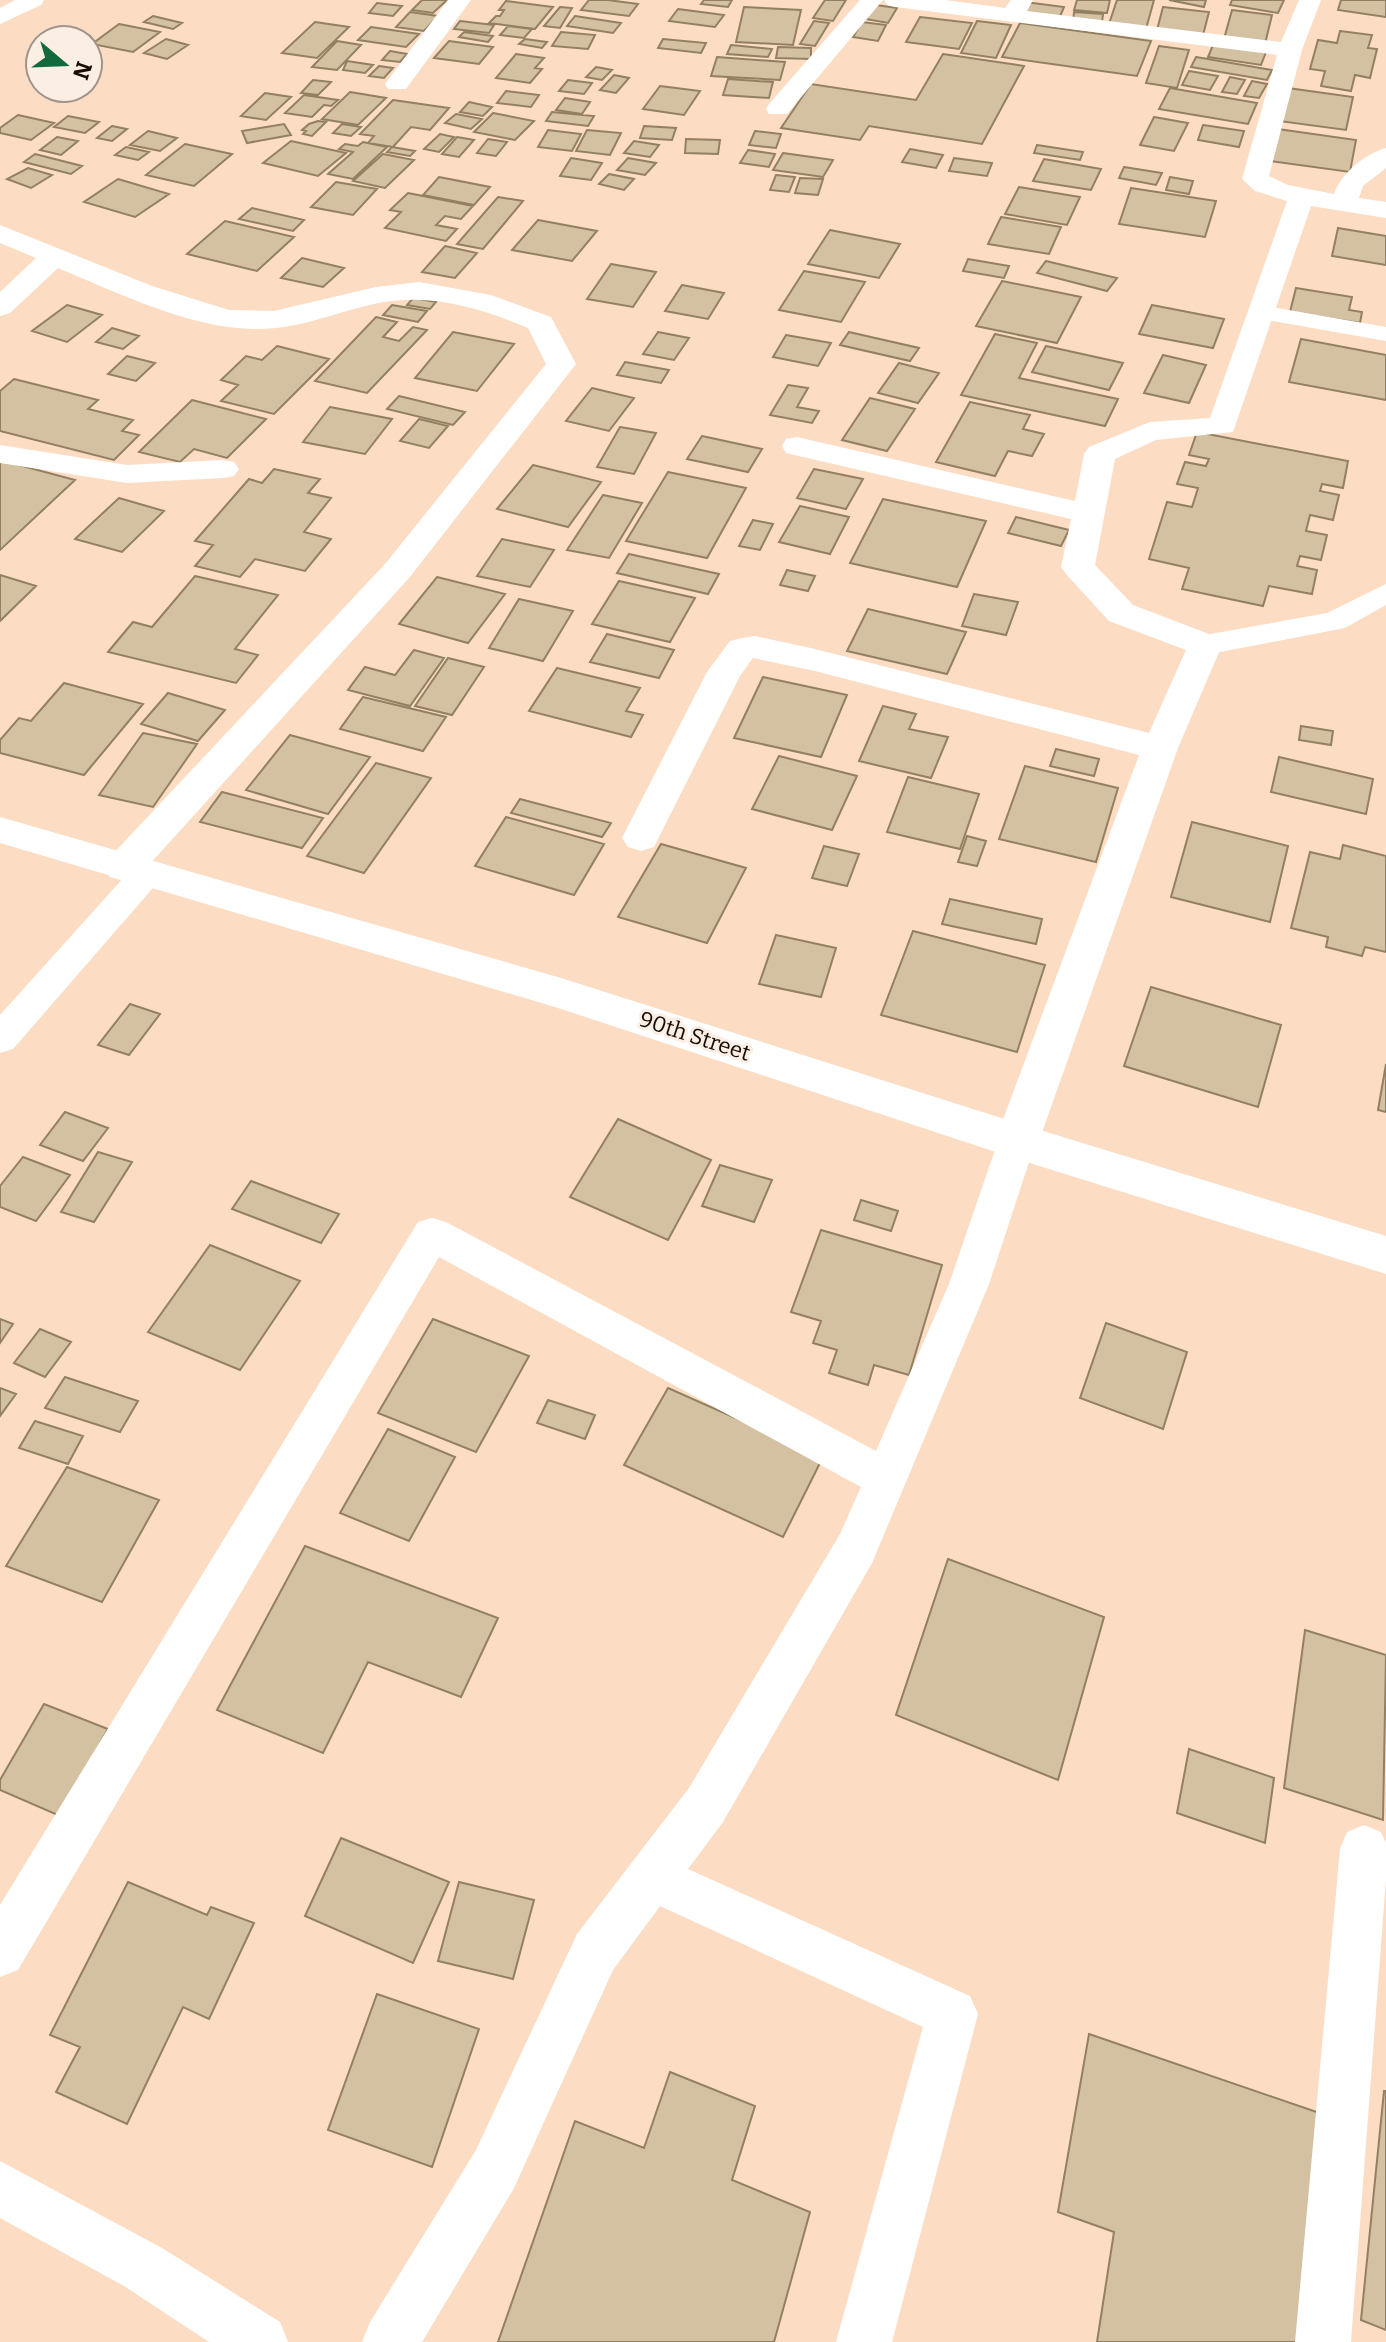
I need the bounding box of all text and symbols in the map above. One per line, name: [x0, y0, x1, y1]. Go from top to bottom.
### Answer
north arrow: [24, 24, 104, 104]
text: N: [67, 58, 98, 83]
street label: 90th Street: [636, 1005, 754, 1067]

